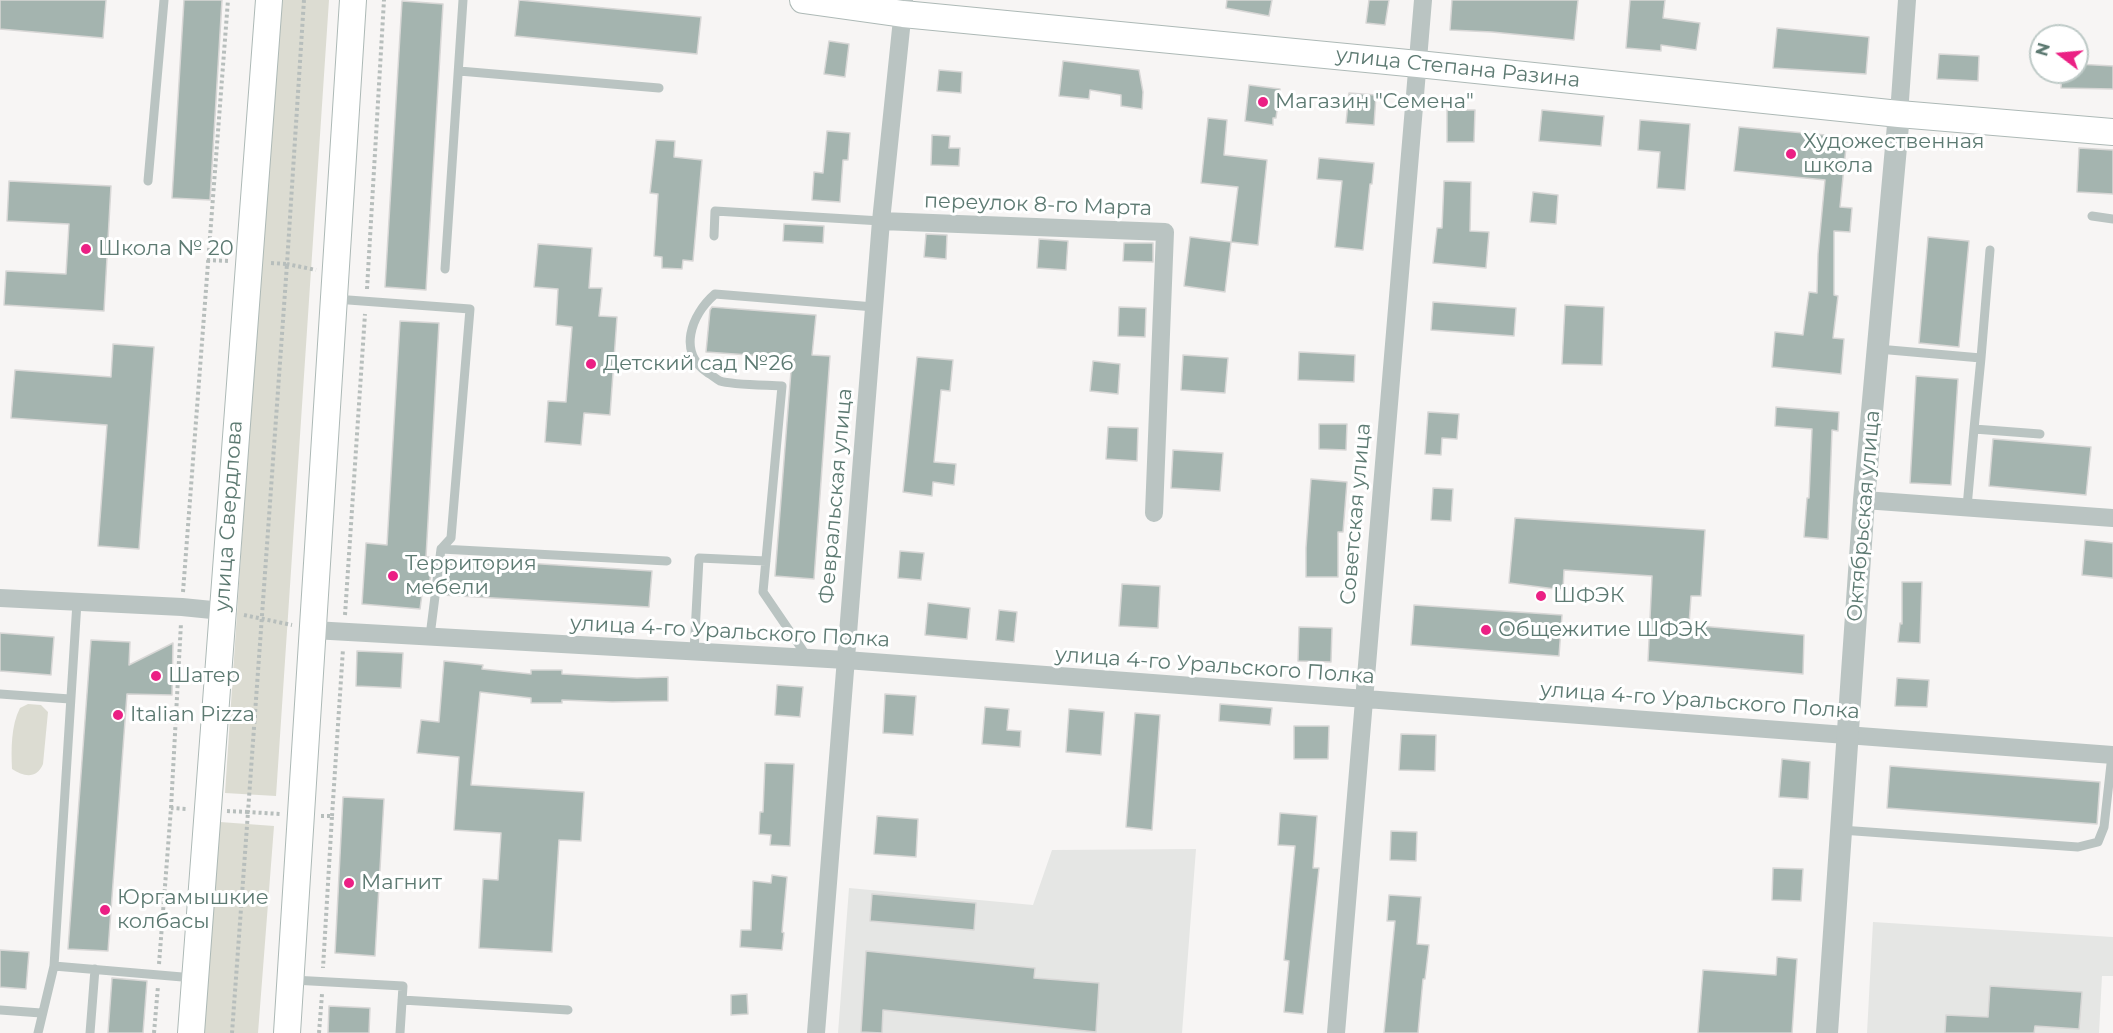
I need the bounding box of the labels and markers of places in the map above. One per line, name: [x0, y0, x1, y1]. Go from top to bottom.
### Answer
place label: Магазин "Семена": [1275, 89, 1474, 115]
marker: Магазин "Семена": [1256, 95, 1270, 109]
place label: Художественная школа: [1803, 129, 1985, 179]
marker: Художественная школа: [1784, 147, 1798, 161]
place label: Школа № 20: [98, 236, 234, 262]
marker: Школа № 20: [79, 242, 93, 256]
place label: Детский сад №26: [603, 351, 793, 377]
marker: Детский сад №26: [584, 357, 598, 371]
place label: Территория мебели: [405, 551, 537, 601]
marker: Территория мебели: [386, 569, 400, 583]
place label: ШФЭК: [1553, 583, 1624, 609]
marker: ШФЭК: [1534, 589, 1548, 603]
place label: Общежитие ШФЭК: [1498, 617, 1708, 643]
marker: Общежитие ШФЭК: [1479, 623, 1493, 637]
place label: Шатер: [168, 663, 240, 689]
marker: Шатер: [149, 669, 163, 683]
place label: Italian Pizza: [130, 702, 255, 728]
marker: Italian Pizza: [111, 708, 125, 722]
place label: Магнит: [361, 870, 442, 896]
marker: Магнит: [342, 876, 356, 890]
place label: Юргамышкие колбасы: [117, 885, 269, 935]
marker: Юргамышкие колбасы: [98, 903, 112, 917]

